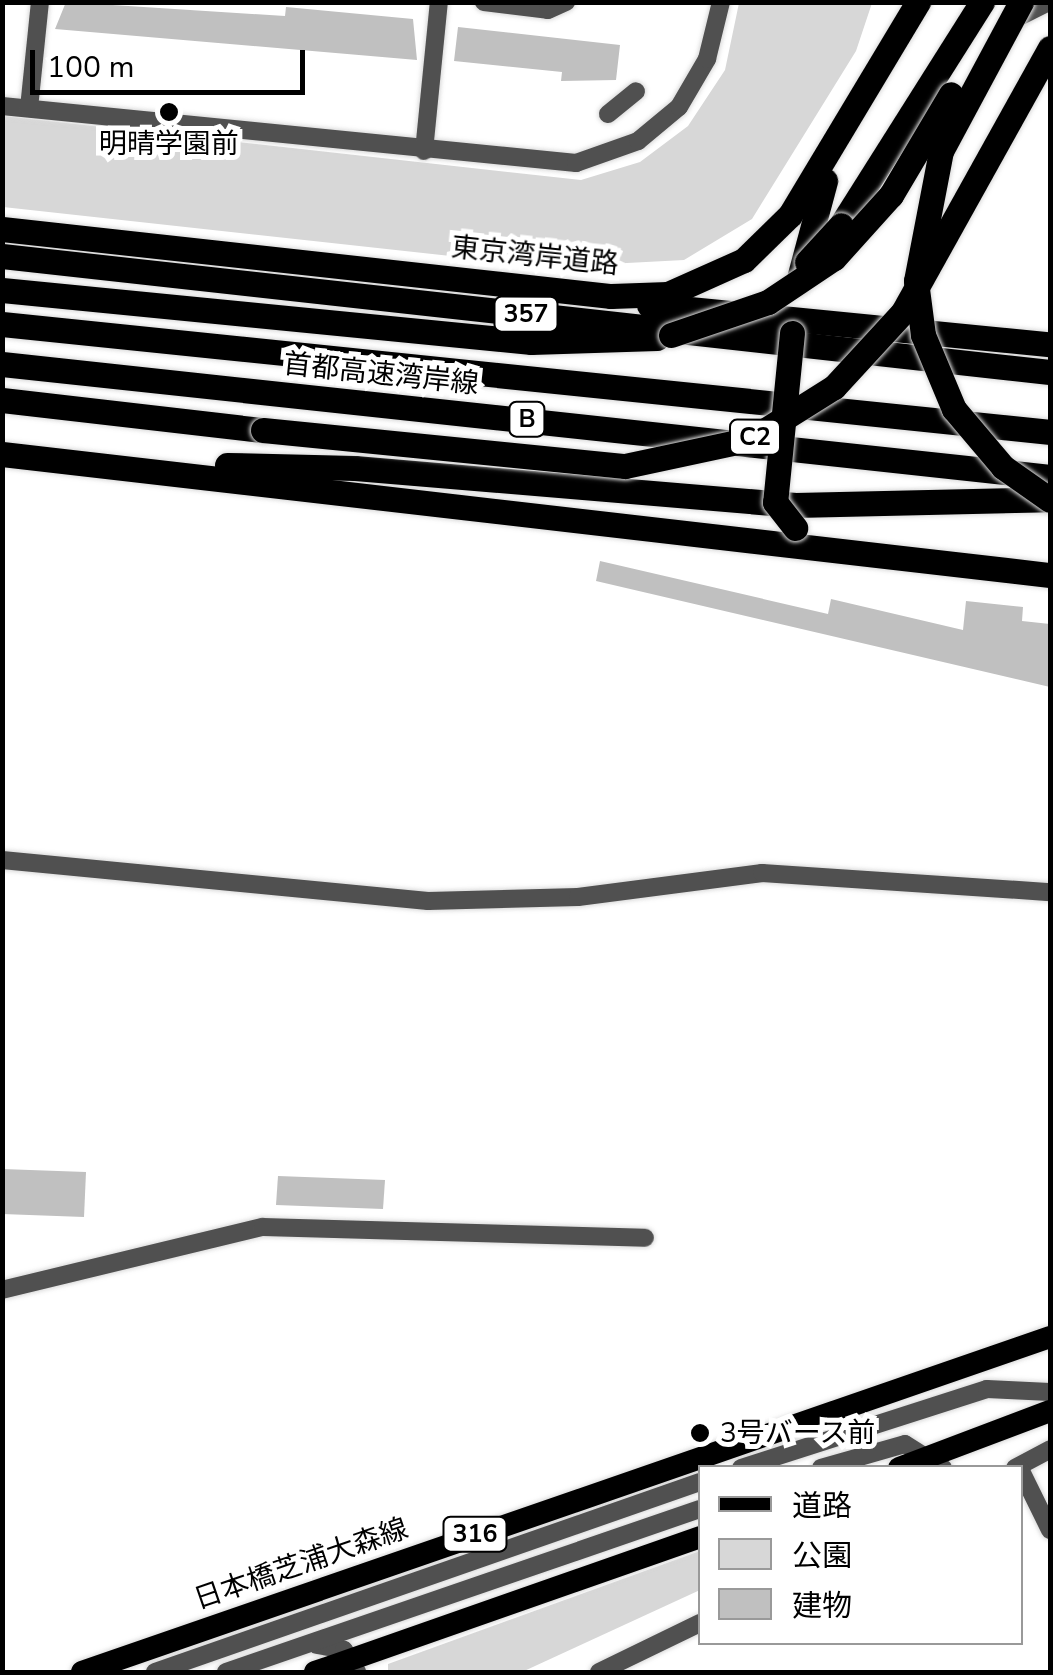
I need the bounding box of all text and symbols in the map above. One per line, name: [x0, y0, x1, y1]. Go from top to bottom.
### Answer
scale bar: [35, 30, 310, 92]
text: 100 m: [47, 47, 134, 88]
marker: 明晴学園前: [158, 101, 180, 123]
place label: 明晴学園前: [99, 127, 239, 161]
street label: 東京湾岸道路: [450, 231, 620, 281]
road number: 357: [494, 294, 558, 334]
street label: 首都高速湾岸線: [282, 347, 480, 401]
road number: B: [507, 399, 547, 439]
road number: C2: [728, 417, 782, 457]
place label: 3号バース前: [720, 1416, 877, 1450]
marker: 3号バース前: [689, 1422, 711, 1444]
legend: [698, 1465, 1023, 1645]
text: 道路: [792, 1486, 852, 1527]
street label: 日本橋芝浦大森線: [190, 1512, 412, 1616]
road number: 316: [442, 1514, 508, 1554]
text: 公園: [792, 1536, 852, 1577]
text: 建物: [792, 1586, 852, 1627]

